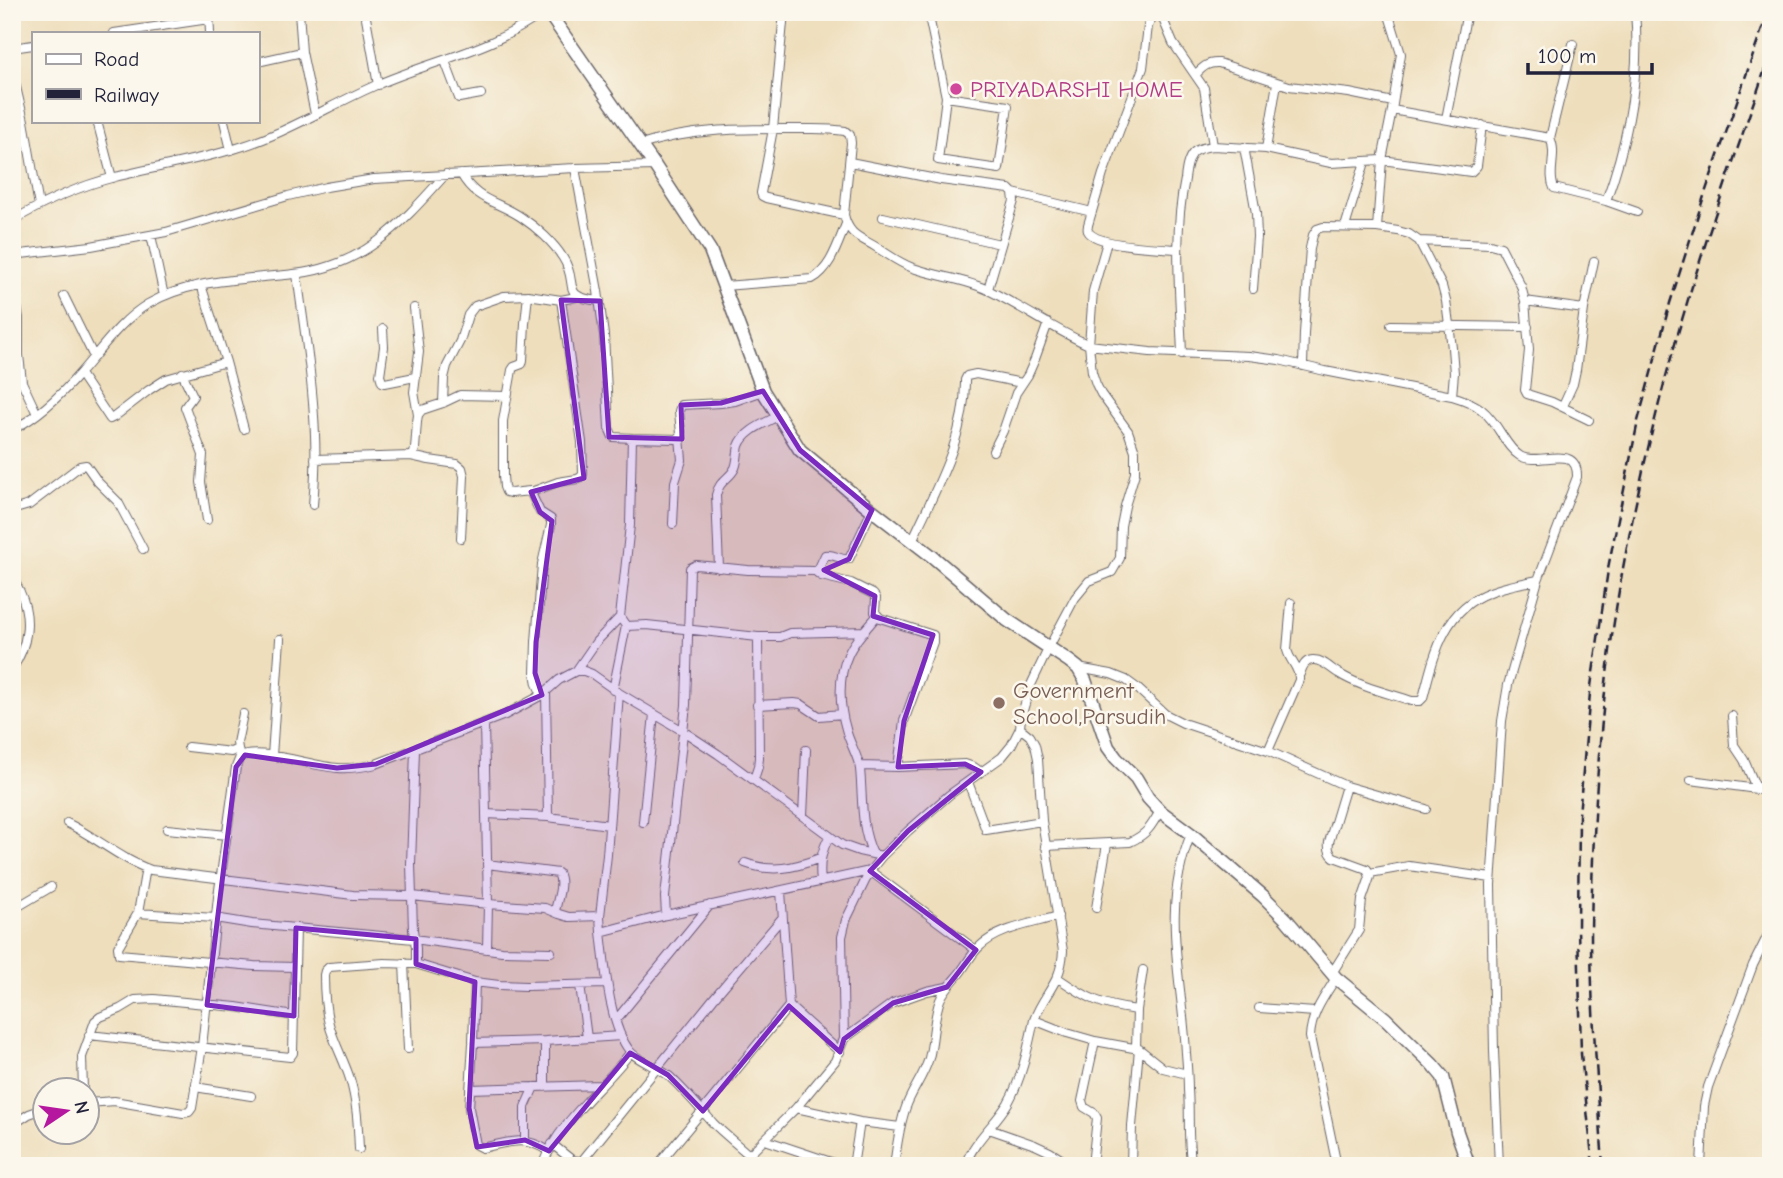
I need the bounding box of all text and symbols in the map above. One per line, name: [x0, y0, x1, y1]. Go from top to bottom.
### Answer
legend: [32, 32, 259, 122]
scale bar: [1528, 32, 1652, 76]
text: 100 m: [1538, 44, 1596, 68]
text: Road: [94, 47, 139, 71]
place label: PRIYADARSHI HOME: [970, 76, 1183, 103]
marker: PRIYADARSHI HOME: [948, 81, 964, 97]
text: Railway: [94, 83, 159, 107]
place label: Government School,Parsudih: [1013, 677, 1166, 730]
marker: Government School,Parsudih: [991, 695, 1007, 711]
north arrow: [32, 1076, 102, 1146]
text: N: [69, 1099, 94, 1116]

